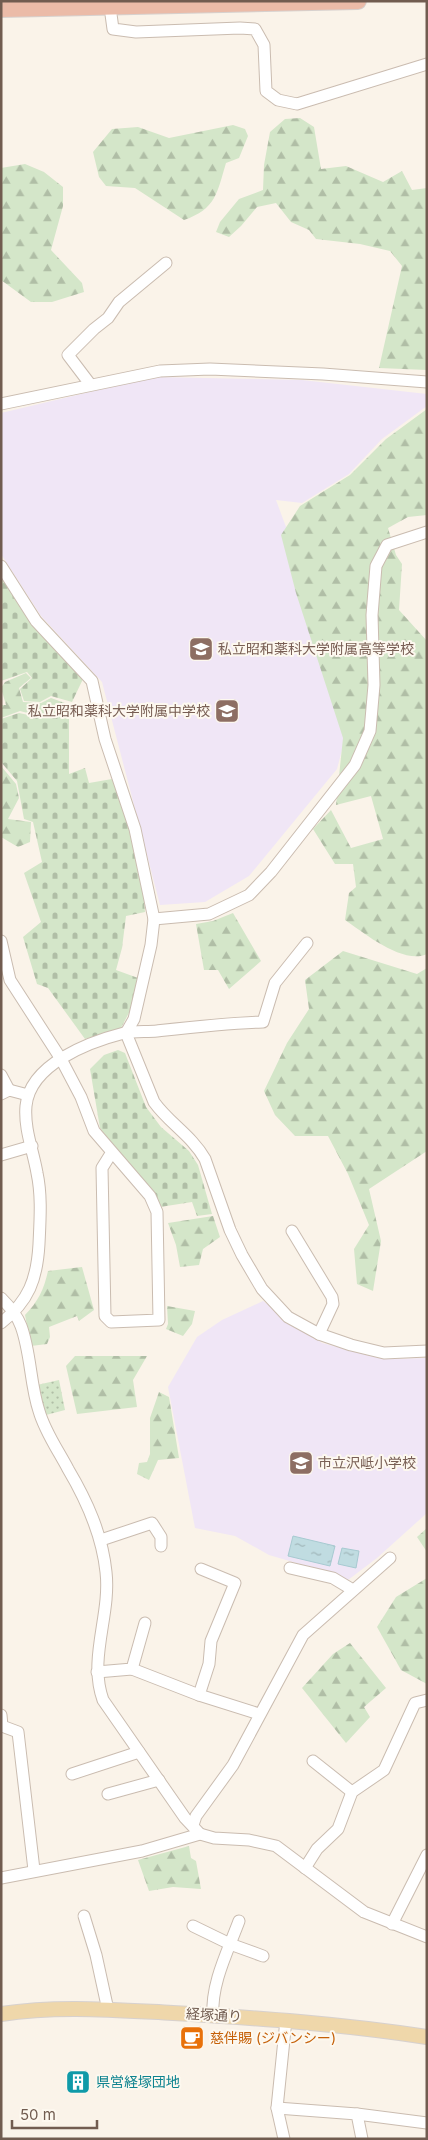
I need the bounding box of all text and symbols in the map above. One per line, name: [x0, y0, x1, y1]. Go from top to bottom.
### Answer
school or university icon: 私立昭和薬科大学附属高等学校: [188, 636, 214, 662]
place label: 私立昭和薬科大学附属高等学校: [218, 640, 414, 657]
school or university icon: 私立昭和薬科大学附属中学校: [214, 698, 240, 724]
place label: 私立昭和薬科大学附属中学校: [28, 702, 210, 719]
school or university icon: 市立沢岻小学校: [288, 1450, 314, 1476]
place label: 市立沢岻小学校: [318, 1454, 416, 1471]
street label: 経塚通り: [186, 2005, 242, 2024]
cafe icon: 慈伴賜 (ジバンシー): [179, 2025, 205, 2051]
place label: 慈伴賜 (ジバンシー): [210, 2029, 336, 2046]
building icon: 県営経塚団地: [65, 2069, 91, 2095]
place label: 県営経塚団地: [96, 2073, 180, 2090]
scale bar: [12, 2098, 98, 2130]
text: 50 m: [20, 2105, 56, 2124]

